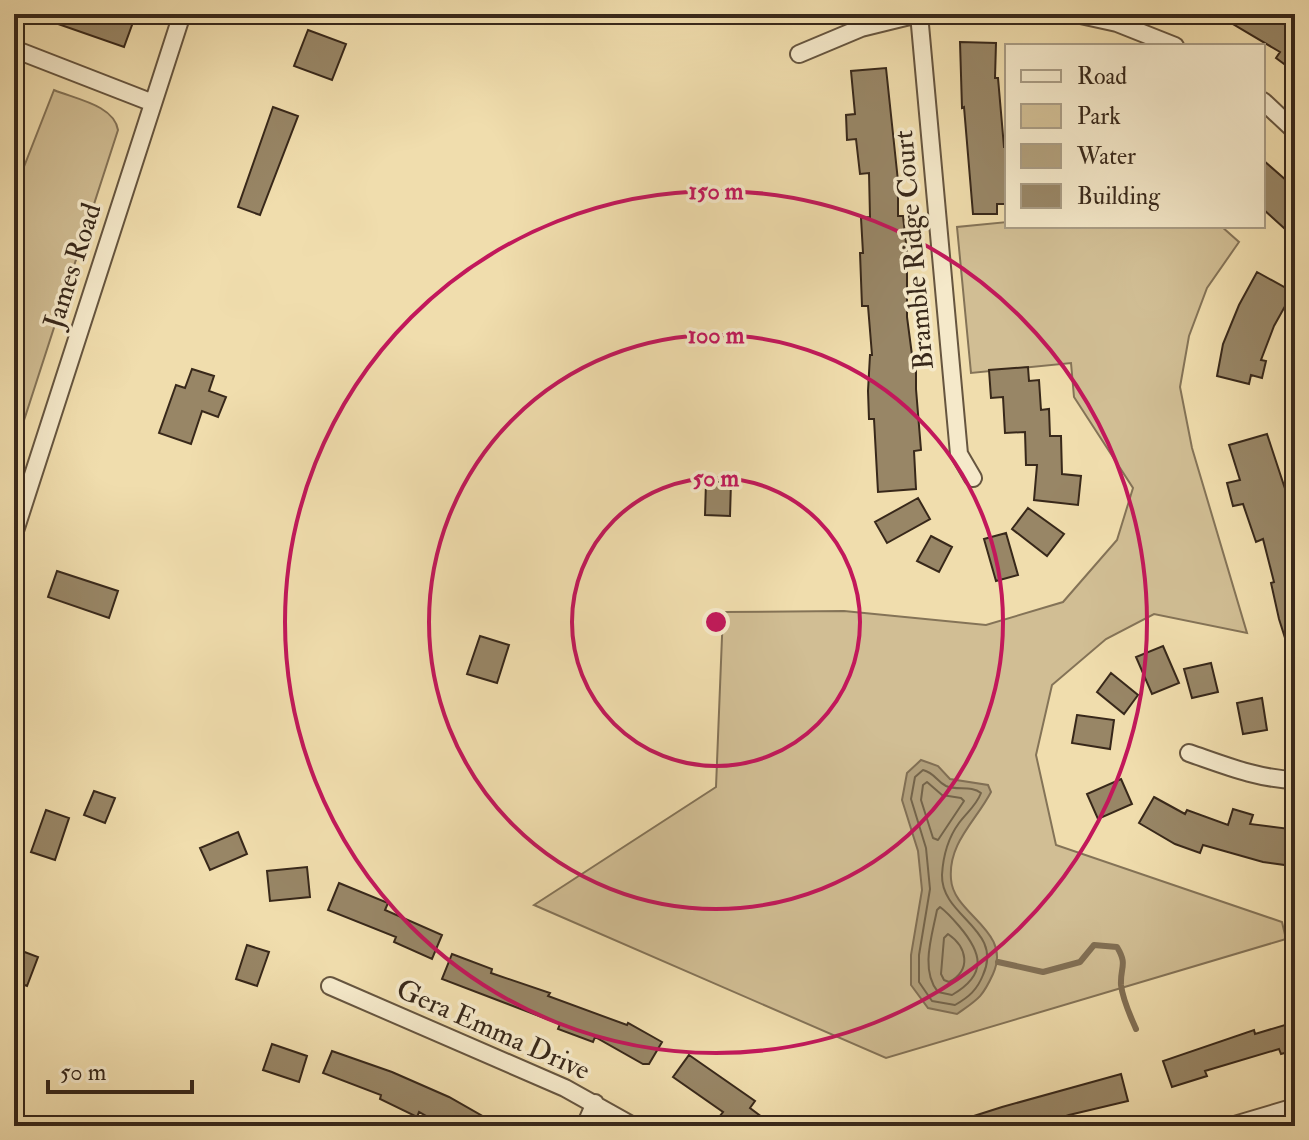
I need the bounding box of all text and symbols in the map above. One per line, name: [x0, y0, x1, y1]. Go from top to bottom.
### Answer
legend: [1005, 44, 1265, 228]
text: Road: [1077, 61, 1127, 92]
text: Park: [1077, 101, 1121, 132]
street label: Bramble Ridge Court: [886, 129, 942, 371]
text: Water: [1076, 141, 1136, 172]
text: 150 m: [689, 176, 744, 207]
text: Building: [1077, 181, 1161, 212]
street label: James Road: [36, 199, 110, 334]
text: 100 m: [688, 320, 745, 351]
text: 50 m: [693, 463, 740, 494]
centre of rings: [702, 608, 730, 636]
street label: Gera Emma Drive: [391, 972, 595, 1088]
scale bar: [48, 1044, 192, 1094]
text: 50 m: [60, 1057, 107, 1088]

